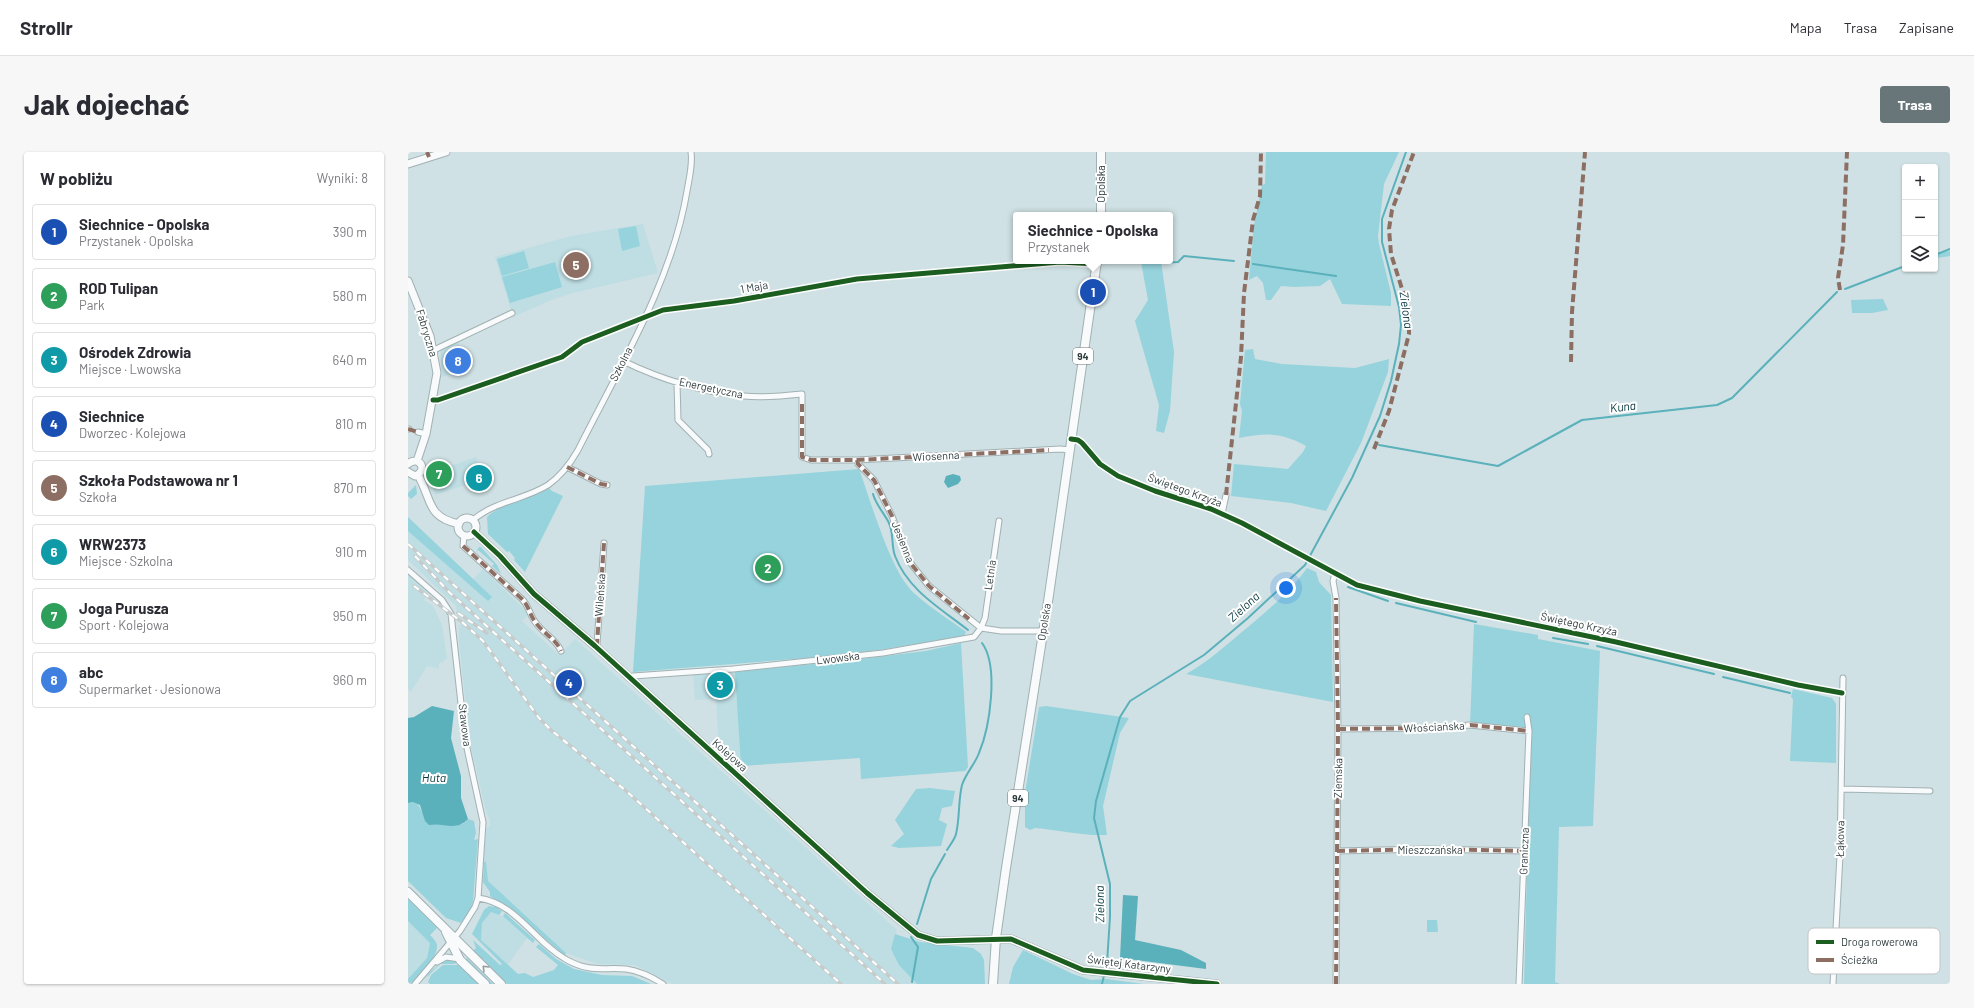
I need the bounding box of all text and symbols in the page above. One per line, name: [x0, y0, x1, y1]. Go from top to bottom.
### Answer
text: Strollr: [20, 16, 73, 39]
text: Mapa: [1790, 19, 1822, 36]
text: Trasa: [1844, 19, 1877, 36]
text: Zapisane: [1899, 19, 1954, 36]
button: Trasa: [1880, 86, 1950, 123]
text: Jak dojechać: [24, 87, 190, 121]
map controls: [1902, 164, 1938, 272]
button: +: [1902, 164, 1938, 200]
street label: Opolska: [1094, 165, 1107, 203]
text: W pobliżu: [40, 168, 113, 188]
text: Wyniki: 8: [317, 170, 368, 186]
button: −: [1902, 200, 1938, 236]
popup: [1013, 212, 1173, 264]
text: Siechnice - Opolska: [79, 215, 209, 233]
text: Siechnice - Opolska: [1028, 221, 1158, 239]
text: 1: [52, 224, 56, 240]
text: 390 m: [333, 224, 367, 240]
text: Przystanek · Opolska: [79, 233, 193, 249]
button: layers: [1902, 236, 1938, 272]
text: Przystanek: [1028, 239, 1090, 255]
pin: 5: [563, 250, 589, 280]
pin: 1: [1080, 277, 1106, 307]
street label: 1 Maja: [739, 278, 769, 295]
text: ROD Tulipan: [79, 279, 158, 297]
text: 2: [50, 288, 58, 304]
text: 580 m: [333, 288, 367, 304]
water label: Zielona: [1397, 290, 1417, 329]
text: Park: [79, 297, 105, 313]
street label: Fabryczna: [414, 308, 441, 358]
text: Ośrodek Zdrowia: [79, 343, 191, 361]
street label: Szkolna: [606, 344, 635, 383]
pin: 8: [445, 346, 471, 376]
road number: 94: [1073, 348, 1093, 364]
text: 3: [50, 352, 58, 368]
text: 640 m: [332, 352, 367, 368]
text: Miejsce · Lwowska: [79, 361, 181, 377]
street label: Energetyczna: [678, 374, 744, 401]
water label: Kuna: [1609, 397, 1637, 415]
text: Siechnice: [79, 407, 144, 425]
text: 4: [50, 416, 58, 432]
text: 810 m: [335, 416, 367, 432]
text: Dworzec · Kolejowa: [79, 425, 186, 441]
street label: Wiosenna: [912, 448, 960, 463]
pin: 7: [426, 459, 452, 489]
pin: 6: [466, 463, 492, 493]
street label: Świętego Krzyża: [1146, 470, 1224, 509]
text: Szkoła Podstawowa nr 1: [79, 471, 238, 489]
text: 5: [50, 480, 58, 496]
text: 870 m: [333, 480, 367, 496]
text: Szkoła: [79, 489, 117, 505]
street label: Jesienna: [889, 519, 918, 564]
text: WRW2373: [79, 535, 146, 553]
text: 6: [51, 544, 57, 560]
text: 910 m: [335, 544, 367, 560]
text: Miejsce · Szkolna: [79, 553, 173, 569]
pin: 2: [755, 553, 781, 583]
street label: Letnia: [981, 559, 998, 591]
street label: Wileńska: [592, 573, 607, 617]
your location: [1276, 578, 1296, 598]
water label: Zielona: [1225, 589, 1262, 624]
text: Joga Purusza: [79, 599, 169, 617]
street label: Opolska: [1034, 602, 1053, 642]
text: 7: [51, 608, 57, 624]
text: 950 m: [333, 608, 367, 624]
street label: Świętego Krzyża: [1540, 609, 1619, 638]
text: Sport · Kolejowa: [79, 617, 169, 633]
street label: Lwowska: [816, 648, 860, 667]
text: abc: [79, 663, 103, 681]
pin: 4: [556, 668, 582, 698]
pin: 3: [707, 670, 733, 700]
text: 8: [50, 672, 58, 688]
text: 960 m: [333, 672, 367, 688]
text: Supermarket · Jesionowa: [79, 681, 221, 697]
street label: Stawowa: [456, 703, 475, 747]
street label: Włościańska: [1403, 718, 1465, 735]
street label: Kolejowa: [710, 735, 751, 774]
street label: Ziemska: [1331, 758, 1344, 798]
water label: Huta: [422, 770, 446, 784]
road number: 94: [1008, 790, 1028, 806]
street label: Łąkowa: [1833, 821, 1846, 858]
street label: Graniczna: [1516, 827, 1531, 875]
street label: Mieszczańska: [1397, 843, 1463, 856]
water label: Zielona: [1092, 885, 1106, 923]
legend: [1808, 928, 1940, 974]
text: Droga rowerowa: [1841, 935, 1918, 948]
street label: Świętej Katarzyny: [1086, 952, 1172, 975]
text: Ścieżka: [1841, 953, 1878, 966]
one-way arrow: [482, 965, 490, 973]

